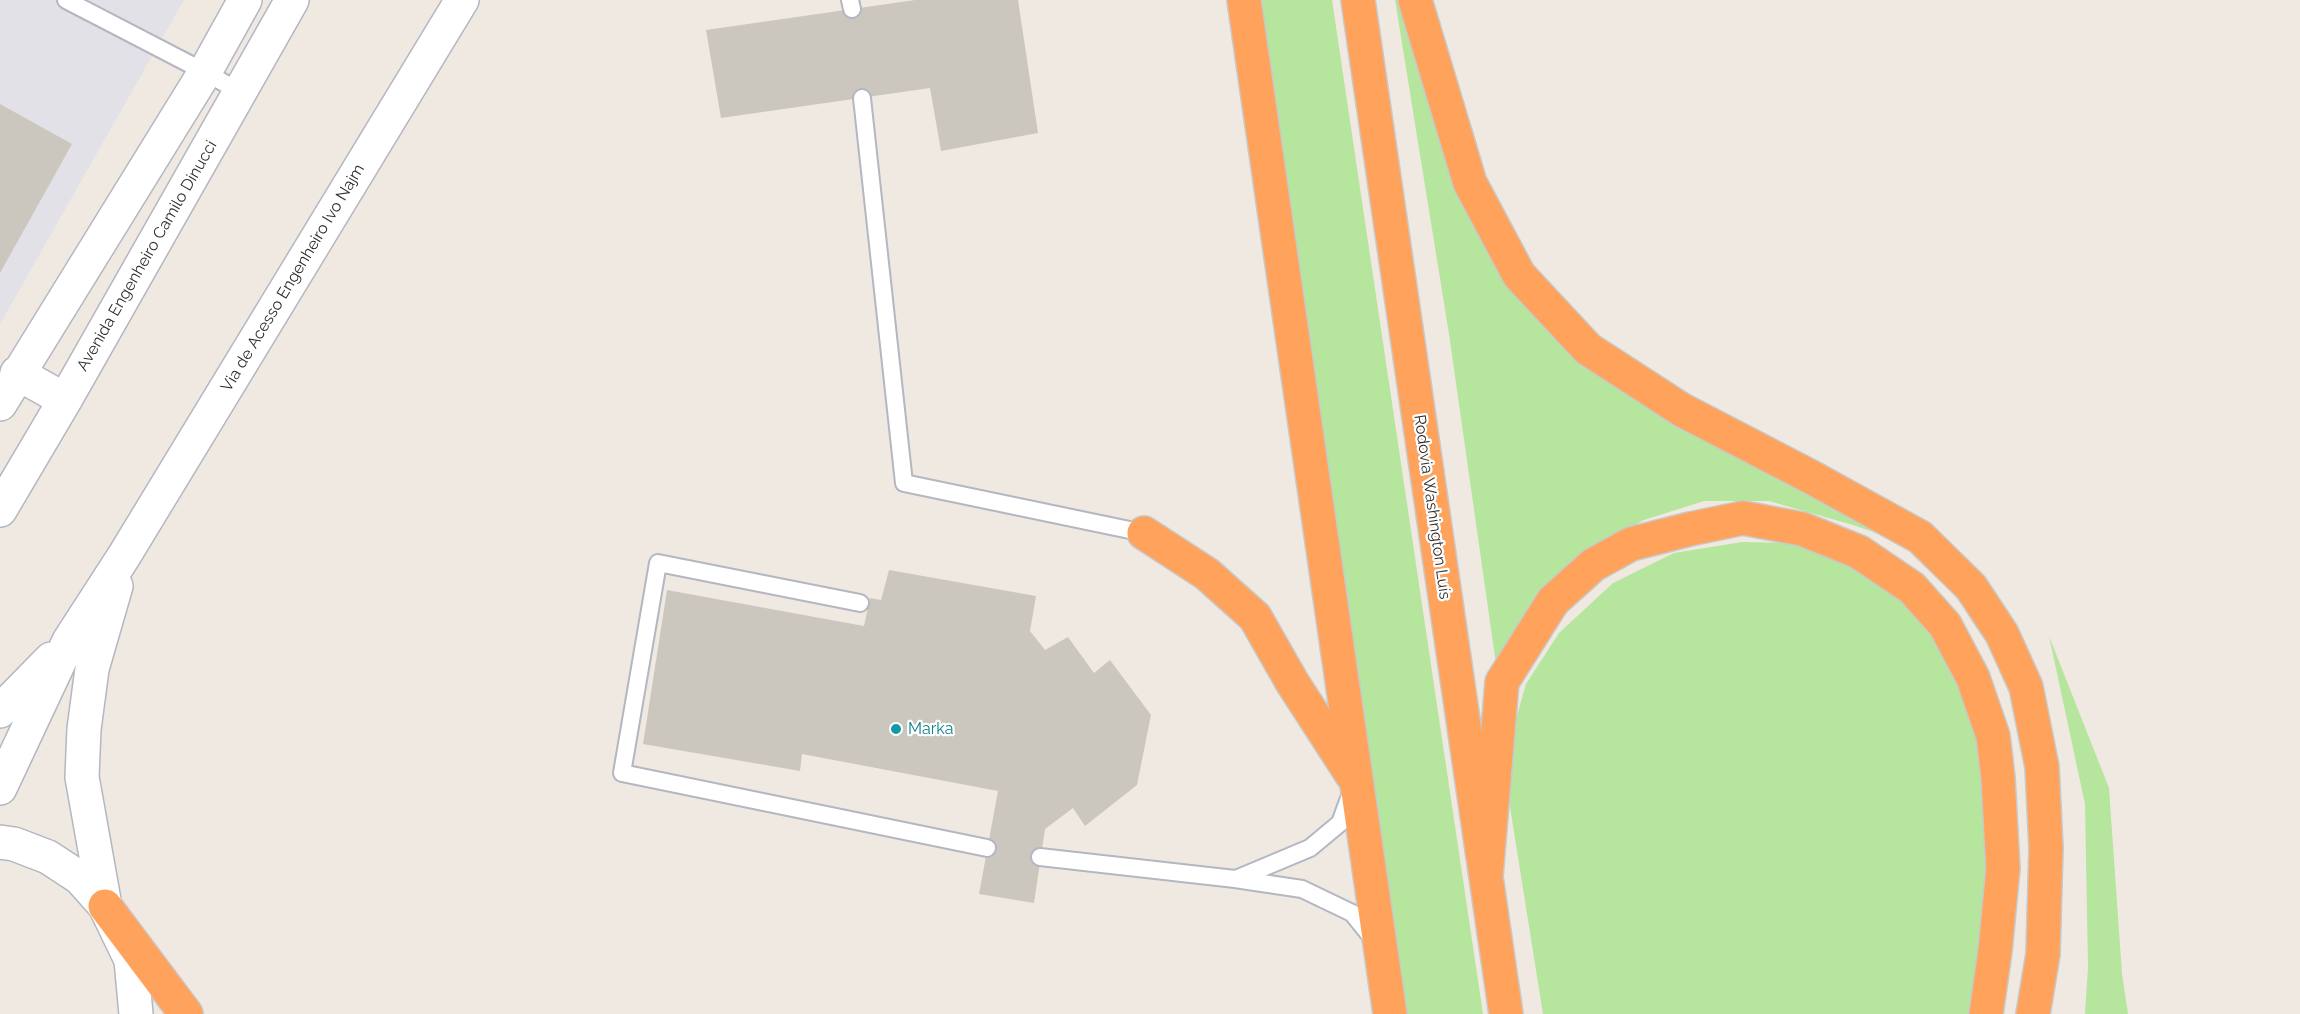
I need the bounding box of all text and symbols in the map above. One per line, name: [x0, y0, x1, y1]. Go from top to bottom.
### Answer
street label: Avenida Engenheiro Camilo Dinucci: [73, 137, 221, 375]
street label: Via de Acesso Engenheiro Ivo Najm: [217, 161, 369, 395]
street label: Rodovia Washington Luís: [1410, 413, 1454, 601]
place label: Marka: [908, 719, 953, 739]
marker: Marka: [889, 722, 903, 736]

